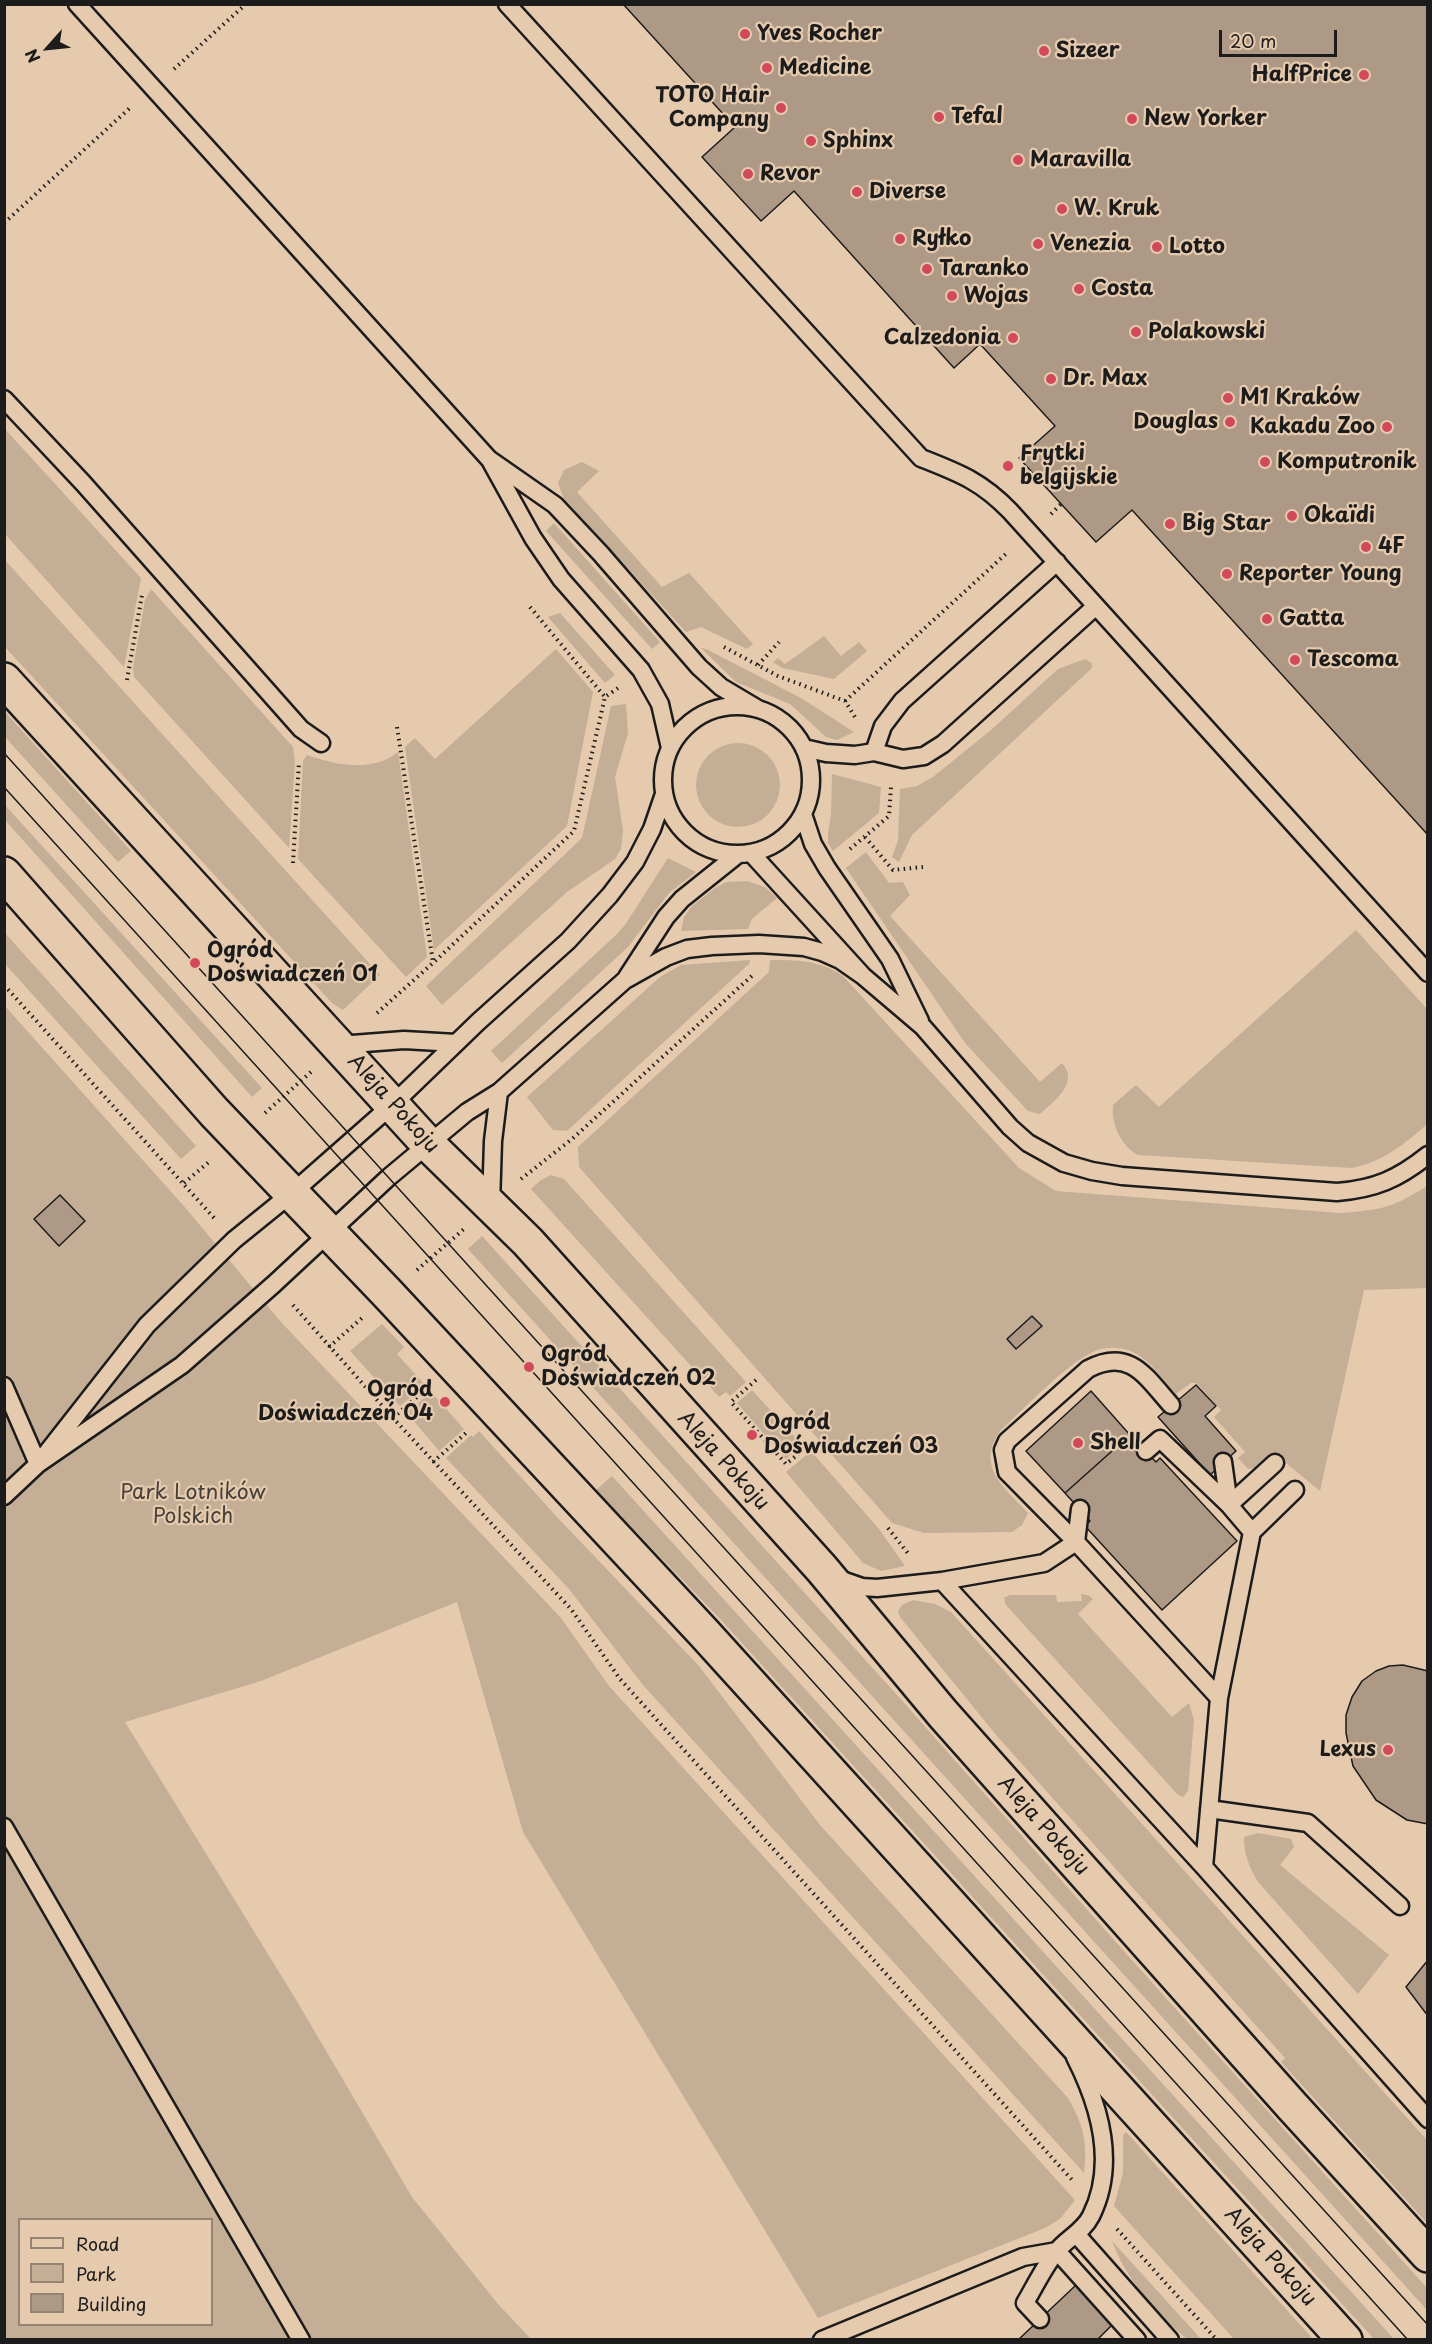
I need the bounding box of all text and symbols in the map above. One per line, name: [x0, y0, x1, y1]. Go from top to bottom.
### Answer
north arrow: [18, 18, 78, 78]
scale bar: [1222, 18, 1340, 56]
place label: Yves Rocher: [757, 21, 882, 47]
marker: Yves Rocher: [738, 27, 752, 41]
text: 20 m: [1230, 27, 1276, 54]
place label: Sizeer: [1056, 38, 1120, 64]
marker: Sizeer: [1037, 44, 1051, 58]
text: N: [18, 45, 46, 67]
place label: Medicine: [779, 55, 871, 81]
marker: Medicine: [760, 61, 774, 75]
place label: HalfPrice: [1251, 62, 1352, 88]
marker: HalfPrice: [1357, 68, 1371, 82]
place label: TOTO Hair Company: [655, 83, 769, 133]
marker: TOTO Hair Company: [774, 101, 788, 115]
place label: Tefal: [951, 104, 1003, 130]
place label: New Yorker: [1144, 106, 1267, 132]
marker: Tefal: [932, 110, 946, 124]
marker: New Yorker: [1125, 112, 1139, 126]
place label: Sphinx: [823, 128, 893, 154]
marker: Sphinx: [804, 134, 818, 148]
place label: Maravilla: [1030, 147, 1131, 173]
marker: Maravilla: [1011, 153, 1025, 167]
place label: Revor: [760, 161, 820, 187]
marker: Revor: [741, 167, 755, 181]
place label: Diverse: [869, 179, 946, 205]
marker: Diverse: [850, 185, 864, 199]
place label: W. Kruk: [1074, 196, 1160, 222]
marker: W. Kruk: [1055, 202, 1069, 216]
place label: Ryłko: [912, 226, 971, 252]
place label: Venezia: [1050, 231, 1131, 257]
marker: Ryłko: [893, 232, 907, 246]
place label: Lotto: [1169, 234, 1225, 260]
marker: Venezia: [1031, 237, 1045, 251]
marker: Lotto: [1150, 240, 1164, 254]
place label: Taranko: [939, 256, 1029, 282]
marker: Taranko: [920, 262, 934, 276]
place label: Costa: [1091, 276, 1153, 302]
marker: Costa: [1072, 282, 1086, 296]
place label: Wojas: [964, 283, 1028, 309]
marker: Wojas: [945, 289, 959, 303]
place label: Polakowski: [1148, 319, 1265, 345]
place label: Calzedonia: [884, 325, 1001, 351]
marker: Polakowski: [1129, 325, 1143, 339]
marker: Calzedonia: [1006, 331, 1020, 345]
place label: Dr. Max: [1063, 366, 1147, 392]
marker: Dr. Max: [1044, 372, 1058, 386]
place label: M1 Kraków: [1240, 385, 1360, 411]
marker: M1 Kraków: [1221, 391, 1235, 405]
place label: Douglas: [1133, 409, 1218, 435]
place label: Kakadu Zoo: [1250, 414, 1375, 440]
marker: Douglas: [1223, 415, 1237, 429]
marker: Kakadu Zoo: [1380, 420, 1394, 434]
place label: Frytki belgijskie: [1020, 441, 1118, 491]
place label: Komputronik: [1277, 449, 1417, 475]
marker: Komputronik: [1258, 455, 1272, 469]
marker: Frytki belgijskie: [1001, 459, 1015, 473]
place label: Okaïdi: [1304, 503, 1375, 529]
marker: Okaïdi: [1285, 509, 1299, 523]
place label: Big Star: [1182, 511, 1271, 537]
marker: Big Star: [1163, 517, 1177, 531]
place label: 4F: [1378, 534, 1405, 560]
marker: 4F: [1359, 540, 1373, 554]
place label: Reporter Young: [1239, 561, 1402, 587]
marker: Reporter Young: [1220, 567, 1234, 581]
place label: Gatta: [1279, 606, 1344, 632]
marker: Gatta: [1260, 612, 1274, 626]
place label: Tescoma: [1307, 647, 1399, 673]
marker: Tescoma: [1288, 653, 1302, 667]
place label: Ogród Doświadczeń 01: [207, 938, 378, 988]
marker: Ogród Doświadczeń 01: [188, 956, 202, 970]
street label: Aleja Pokoju: [342, 1049, 444, 1159]
place label: Ogród Doświadczeń 02: [541, 1342, 716, 1392]
marker: Ogród Doświadczeń 02: [522, 1360, 536, 1374]
place label: Ogród Doświadczeń 04: [258, 1377, 433, 1427]
marker: Ogród Doświadczeń 04: [438, 1395, 452, 1409]
street label: Aleja Pokoju: [672, 1406, 774, 1516]
place label: Ogród Doświadczeń 03: [764, 1410, 938, 1460]
marker: Ogród Doświadczeń 03: [745, 1428, 759, 1442]
place label: Shell: [1090, 1430, 1141, 1456]
marker: Shell: [1071, 1436, 1085, 1450]
park label: Park Lotników Polskich: [120, 1480, 266, 1530]
place label: Lexus: [1320, 1737, 1376, 1763]
marker: Lexus: [1381, 1743, 1395, 1757]
street label: Aleja Pokoju: [992, 1771, 1094, 1881]
street label: Aleja Pokoju: [1219, 2202, 1321, 2312]
legend: [18, 2218, 213, 2326]
text: Road: [76, 2230, 120, 2257]
text: Park: [76, 2260, 116, 2287]
text: Building: [76, 2290, 146, 2317]

